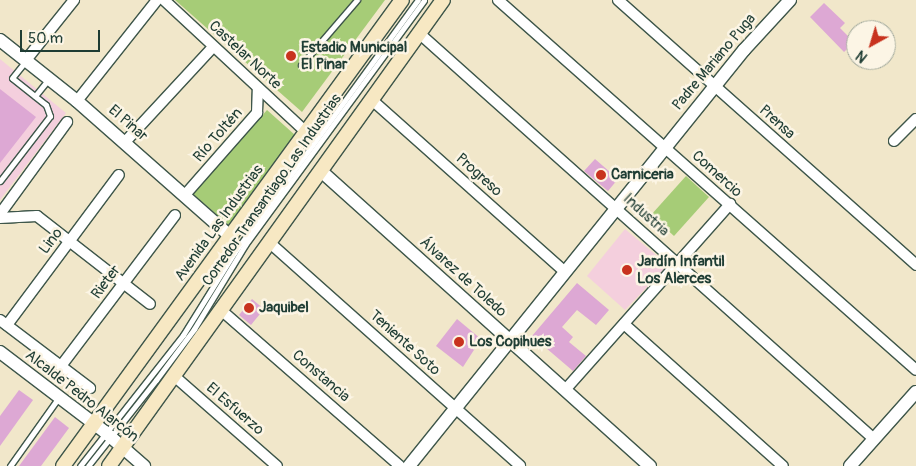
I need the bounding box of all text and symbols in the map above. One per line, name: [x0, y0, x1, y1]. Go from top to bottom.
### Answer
street label: Padre Mariano Puga: [668, 10, 760, 114]
street label: Castelar Norte: [205, 17, 285, 93]
scale bar: [22, 20, 102, 52]
north arrow: [846, 20, 896, 70]
text: 50 m: [28, 29, 63, 48]
place label: Estadio Municipal El Pinar: [301, 38, 407, 73]
text: N: [853, 47, 871, 66]
marker: Estadio Municipal El Pinar: [285, 50, 297, 62]
street label: Corredor Transantiago Las Industrias: [199, 90, 345, 290]
street label: El Pinar: [105, 101, 151, 145]
street label: Prensa: [755, 101, 799, 143]
street label: Río Toltén: [190, 104, 246, 166]
street label: Comercio: [688, 147, 746, 201]
street label: Progreso: [452, 150, 506, 200]
street label: Avenida Las Industrias: [171, 162, 267, 284]
place label: Carniceria: [611, 166, 674, 184]
marker: Carniceria: [595, 169, 607, 181]
street label: Industria: [619, 190, 673, 240]
street label: Lino: [35, 224, 67, 258]
street label: Álvarez de Toledo: [416, 233, 510, 321]
place label: Jardín Infantil Los Alerces: [637, 252, 725, 287]
street label: Rieter: [88, 262, 124, 302]
marker: Jardín Infantil Los Alerces: [621, 264, 633, 276]
place label: Jaquibel: [259, 299, 309, 317]
marker: Jaquibel: [243, 302, 255, 314]
street label: Teniente Soto: [366, 307, 444, 379]
place label: Los Copihues: [469, 333, 551, 351]
marker: Los Copihues: [453, 336, 465, 348]
street label: Alcalde Pedro Alarcón: [22, 346, 142, 446]
street label: Constancia: [289, 346, 353, 406]
street label: El Esfuerzo: [202, 379, 268, 439]

